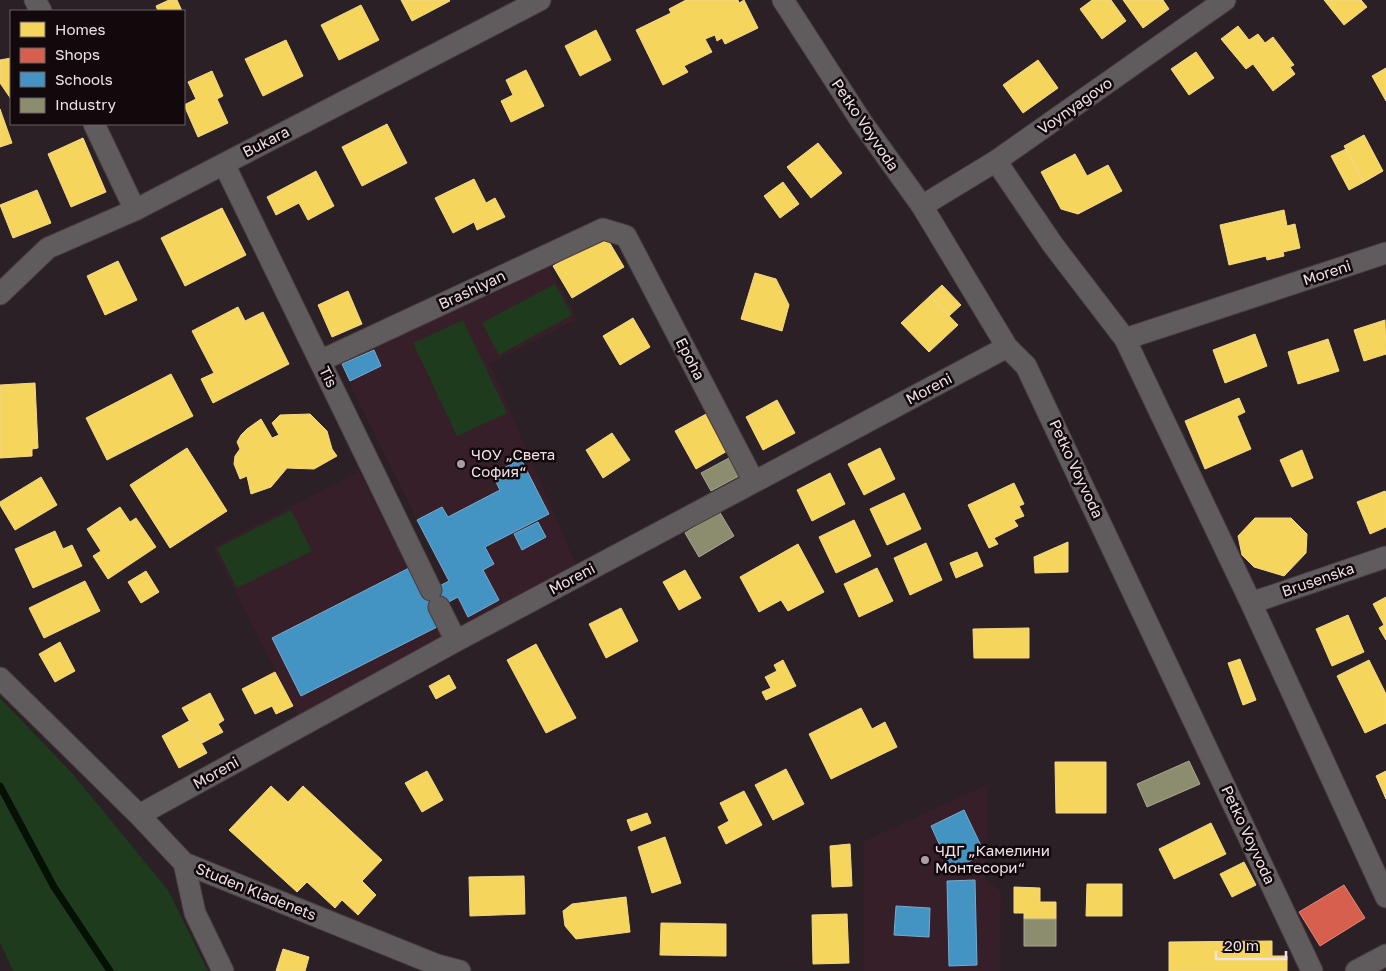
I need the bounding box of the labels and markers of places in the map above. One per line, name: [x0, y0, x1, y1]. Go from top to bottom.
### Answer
place label: ЧОУ „Света София“: [471, 445, 555, 480]
marker: ЧОУ „Света София“: [455, 458, 467, 470]
place label: ЧДГ „Камелини Монтесори“: [935, 841, 1050, 876]
marker: ЧДГ „Камелини Монтесори“: [919, 854, 931, 866]

